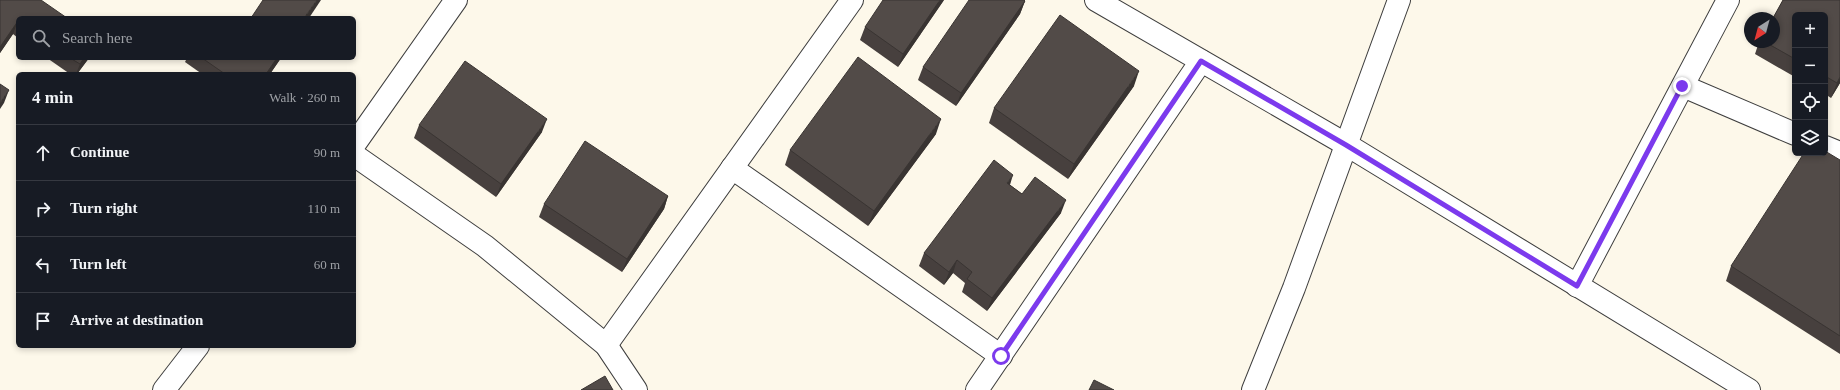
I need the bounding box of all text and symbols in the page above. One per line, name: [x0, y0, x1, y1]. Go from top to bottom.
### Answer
north arrow: [1744, 12, 1780, 48]
map controls: [1792, 12, 1828, 156]
button: +: [1792, 12, 1828, 48]
search box: [16, 16, 356, 60]
icon: search: [30, 27, 52, 49]
text: Search here: [62, 30, 132, 46]
button: −: [1792, 48, 1828, 84]
route end: [1673, 77, 1691, 95]
button: locate: [1792, 84, 1828, 120]
text: 4 min: [32, 88, 73, 107]
text: Walk · 260 m: [269, 90, 340, 105]
button: layers: [1792, 120, 1828, 156]
icon: ahead: [32, 142, 54, 164]
text: Continue: [70, 144, 129, 160]
text: 90 m: [314, 145, 340, 160]
icon: right: [32, 198, 54, 220]
text: Turn right: [70, 200, 137, 216]
text: 110 m: [308, 201, 340, 216]
icon: left: [32, 254, 54, 276]
text: Turn left: [70, 256, 127, 272]
text: 60 m: [314, 257, 340, 272]
icon: arrive: [32, 310, 54, 332]
text: Arrive at destination: [70, 312, 203, 328]
route start: [992, 347, 1010, 365]

